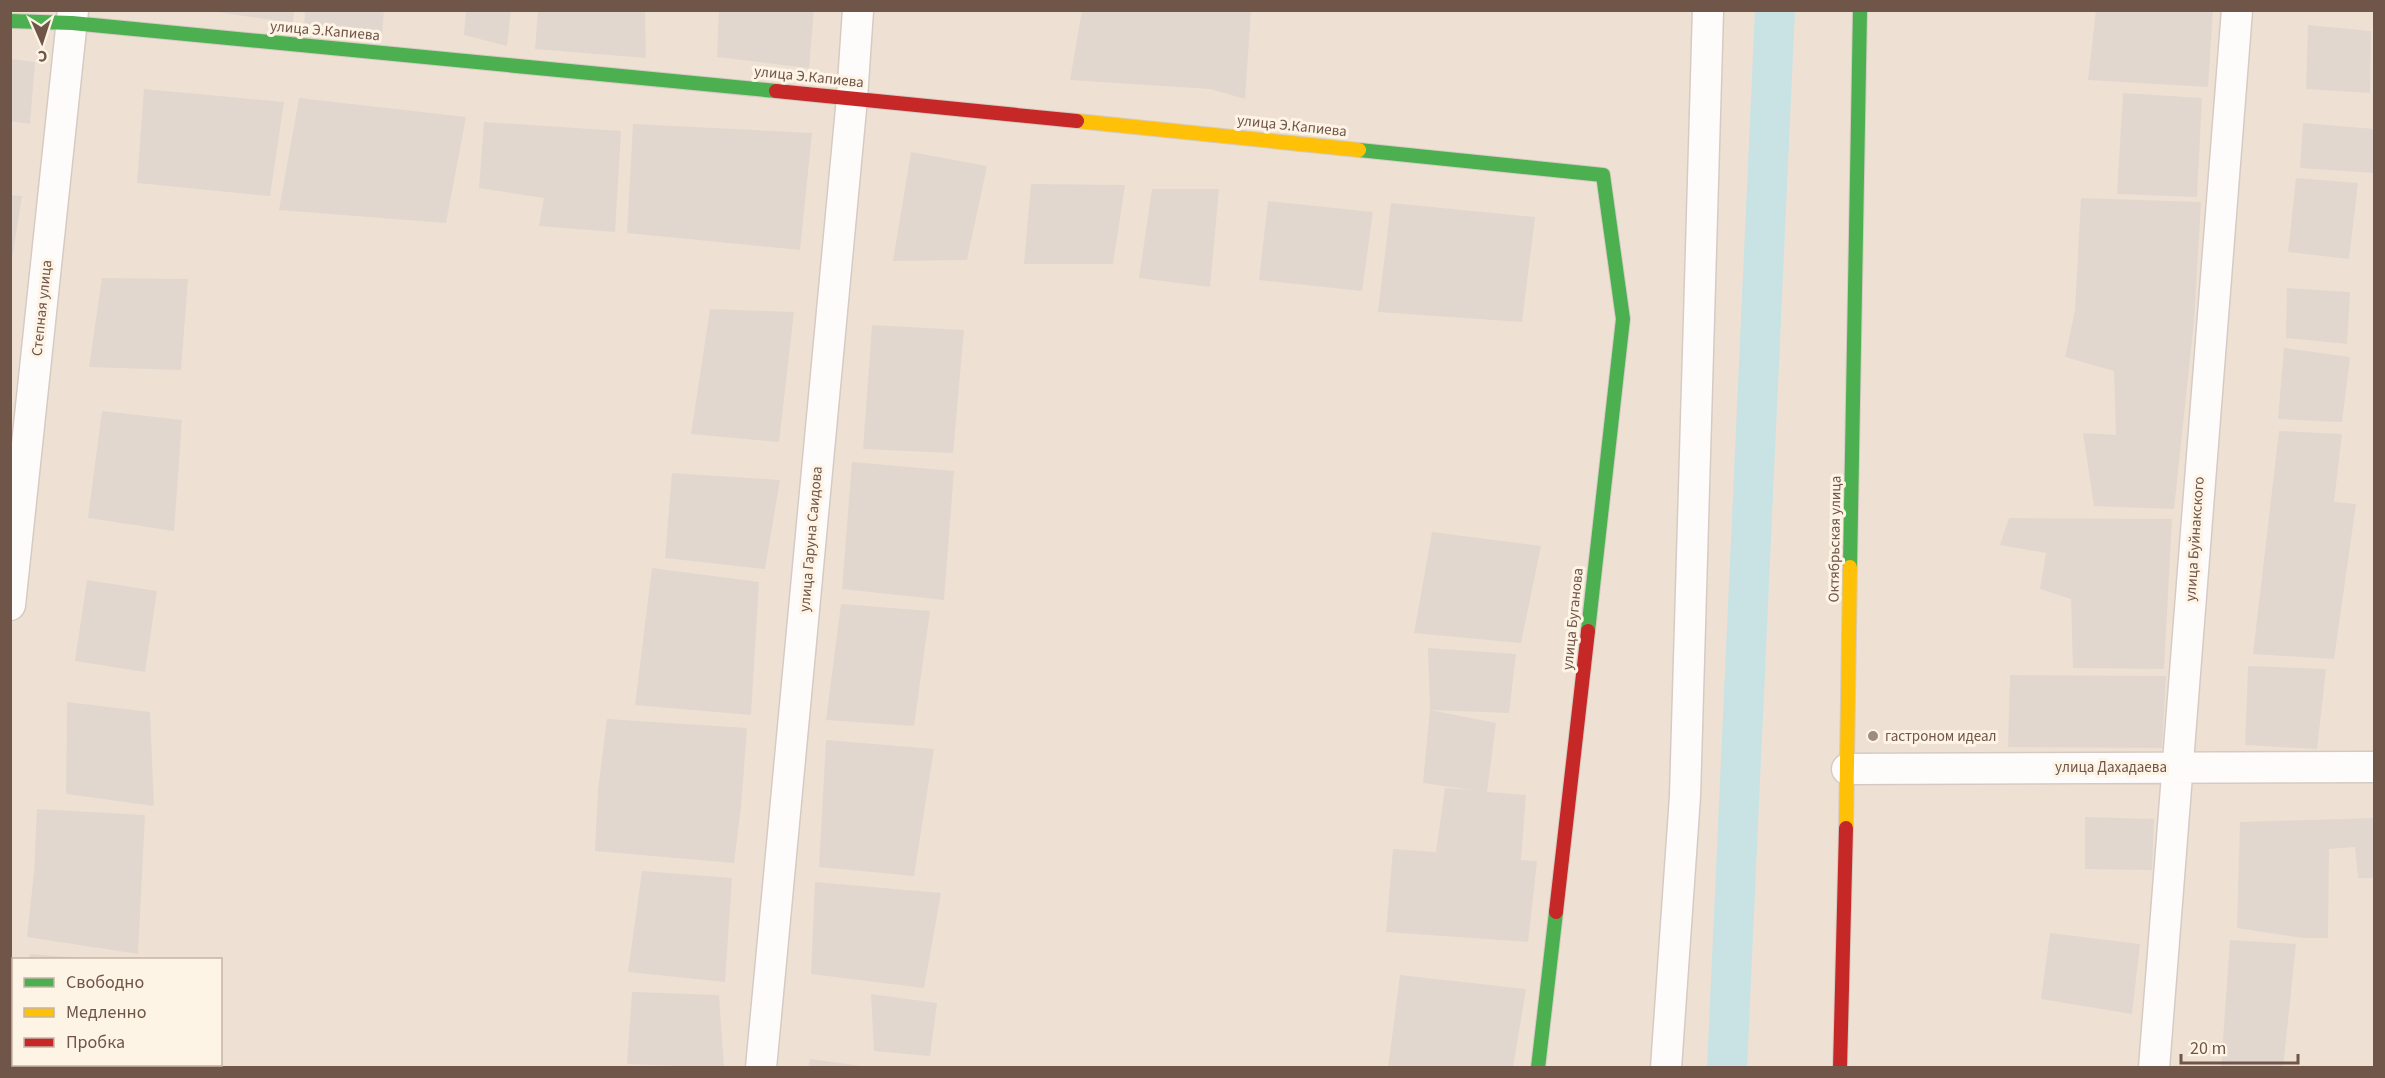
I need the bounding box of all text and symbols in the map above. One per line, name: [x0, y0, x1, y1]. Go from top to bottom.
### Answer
north arrow: [12, 12, 72, 72]
street label: улица Э.Капиева: [269, 16, 381, 46]
text: С: [38, 45, 48, 67]
street label: улица Э.Капиева: [753, 61, 865, 93]
street label: улица Э.Капиева: [1236, 110, 1348, 142]
street label: Степная улица: [27, 259, 57, 357]
street label: улица Гаруна Саидова: [794, 465, 828, 613]
street label: Октябрьская улица: [1823, 475, 1847, 603]
street label: улица Буйнакского: [2180, 476, 2210, 602]
street label: улица Буганова: [1557, 567, 1589, 671]
place label: гастроном идеал: [1885, 726, 1997, 747]
marker: гастроном идеал: [1866, 729, 1880, 743]
street label: улица Дахадаева: [2055, 757, 2167, 778]
legend: [12, 958, 222, 1066]
text: Свободно: [66, 970, 144, 995]
text: Медленно: [66, 1000, 146, 1025]
scale bar: [2181, 1027, 2298, 1065]
text: Пробка: [66, 1030, 125, 1055]
text: 20 m: [2190, 1036, 2226, 1061]

